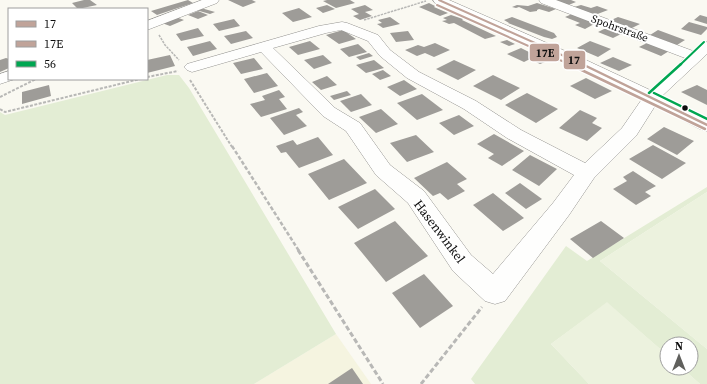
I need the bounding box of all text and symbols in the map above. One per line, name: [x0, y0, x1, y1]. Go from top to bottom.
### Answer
legend: [8, 8, 148, 80]
street label: Spohrstraße: [589, 11, 651, 46]
text: 17: [44, 16, 56, 32]
text: 17E: [44, 36, 63, 52]
line badge: 17E: [529, 43, 560, 62]
text: 17E: [536, 46, 555, 61]
line badge: 17: [563, 50, 586, 70]
text: 17: [568, 53, 580, 68]
text: 56: [44, 56, 56, 72]
unlabelled marker: [680, 103, 690, 113]
street label: Hasenwinkel: [410, 196, 469, 267]
north arrow: [659, 336, 699, 376]
text: N: [675, 339, 683, 354]

